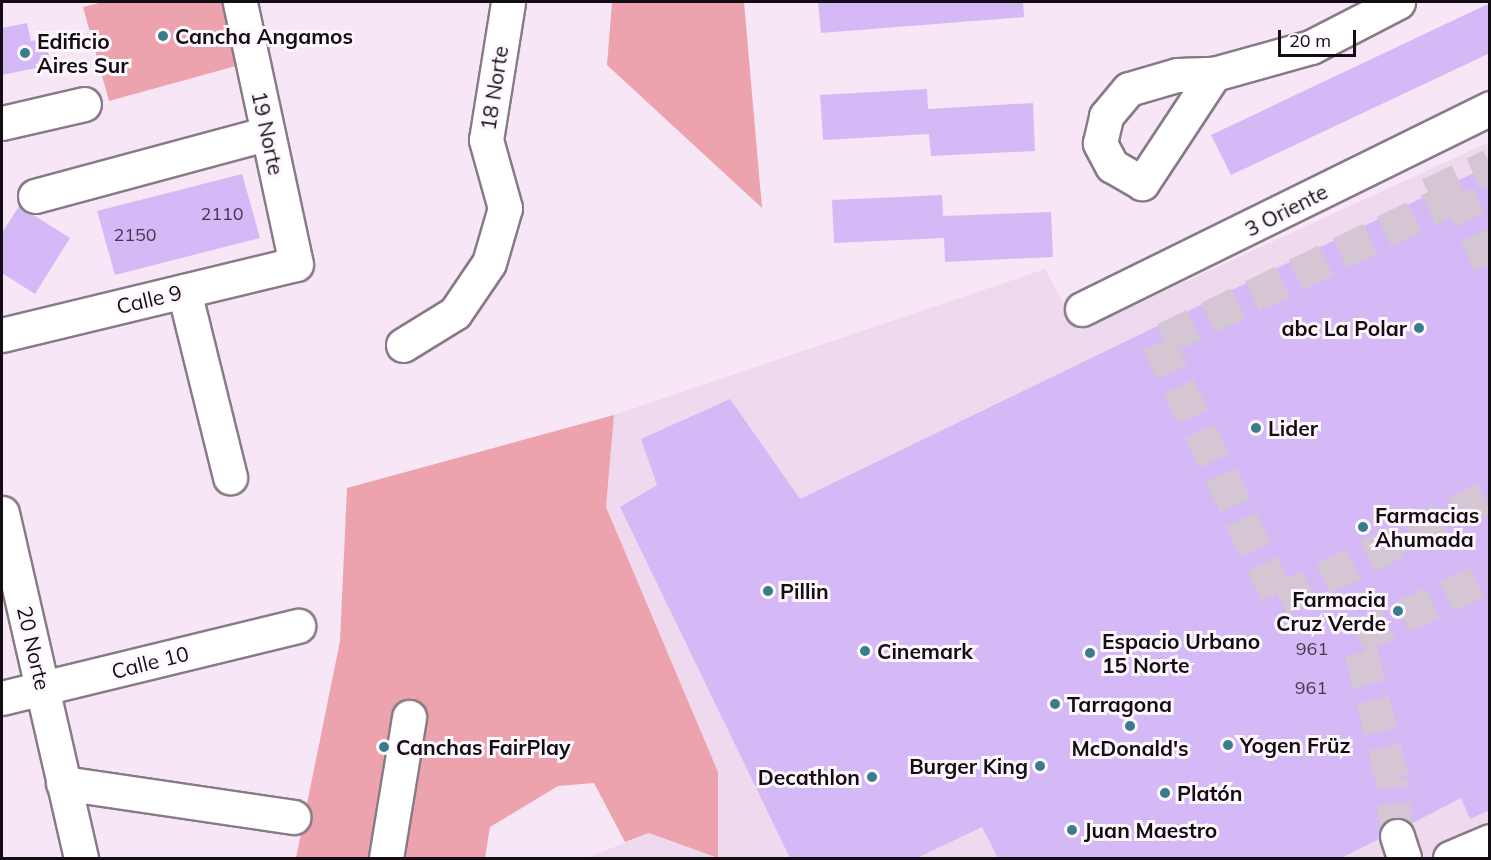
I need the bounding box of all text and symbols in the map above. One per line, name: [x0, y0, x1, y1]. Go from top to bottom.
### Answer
scale bar: [1281, 18, 1359, 56]
place label: Cancha Angamos: [175, 23, 353, 49]
place label: Edificio Aires Sur: [37, 28, 128, 78]
marker: Cancha Angamos: [156, 29, 170, 43]
text: 20 m: [1289, 29, 1331, 52]
street label: 18 Norte: [475, 44, 513, 132]
marker: Edificio Aires Sur: [18, 46, 32, 60]
street label: 19 Norte: [247, 89, 289, 177]
street label: 3 Oriente: [1240, 178, 1332, 242]
house number: 2110: [200, 203, 244, 225]
house number: 2150: [113, 224, 157, 246]
street label: Calle 9: [114, 279, 184, 319]
place label: abc La Polar: [1281, 315, 1407, 341]
marker: abc La Polar: [1412, 321, 1426, 335]
place label: Lider: [1268, 415, 1318, 441]
marker: Lider: [1249, 421, 1263, 435]
place label: Farmacias Ahumada: [1375, 502, 1479, 552]
marker: Farmacias Ahumada: [1356, 520, 1370, 534]
place label: Pillin: [780, 578, 829, 604]
marker: Pillin: [761, 584, 775, 598]
place label: Farmacia Cruz Verde: [1276, 586, 1386, 636]
street label: 20 Norte: [12, 604, 56, 692]
marker: Farmacia Cruz Verde: [1391, 604, 1405, 618]
place label: Espacio Urbano 15 Norte: [1102, 628, 1260, 678]
place label: Cinemark: [877, 638, 973, 664]
house number: 961: [1296, 638, 1328, 660]
street label: Calle 10: [109, 640, 191, 684]
marker: Cinemark: [858, 644, 872, 658]
marker: Espacio Urbano 15 Norte: [1083, 646, 1097, 660]
house number: 961: [1295, 677, 1327, 699]
place label: Tarragona: [1067, 691, 1172, 717]
marker: Tarragona: [1048, 697, 1062, 711]
marker: McDonald's: [1123, 719, 1137, 733]
place label: Yogen Früz: [1240, 732, 1351, 758]
place label: Canchas FairPlay: [396, 734, 570, 760]
place label: McDonald's: [1071, 735, 1189, 761]
marker: Yogen Früz: [1221, 738, 1235, 752]
marker: Canchas FairPlay: [377, 740, 391, 754]
place label: Burger King: [909, 753, 1028, 779]
marker: Burger King: [1033, 759, 1047, 773]
place label: Decathlon: [758, 764, 860, 790]
marker: Decathlon: [865, 770, 879, 784]
place label: Platón: [1177, 780, 1242, 806]
marker: Platón: [1158, 786, 1172, 800]
place label: Juan Maestro: [1084, 817, 1217, 843]
marker: Juan Maestro: [1065, 823, 1079, 837]

